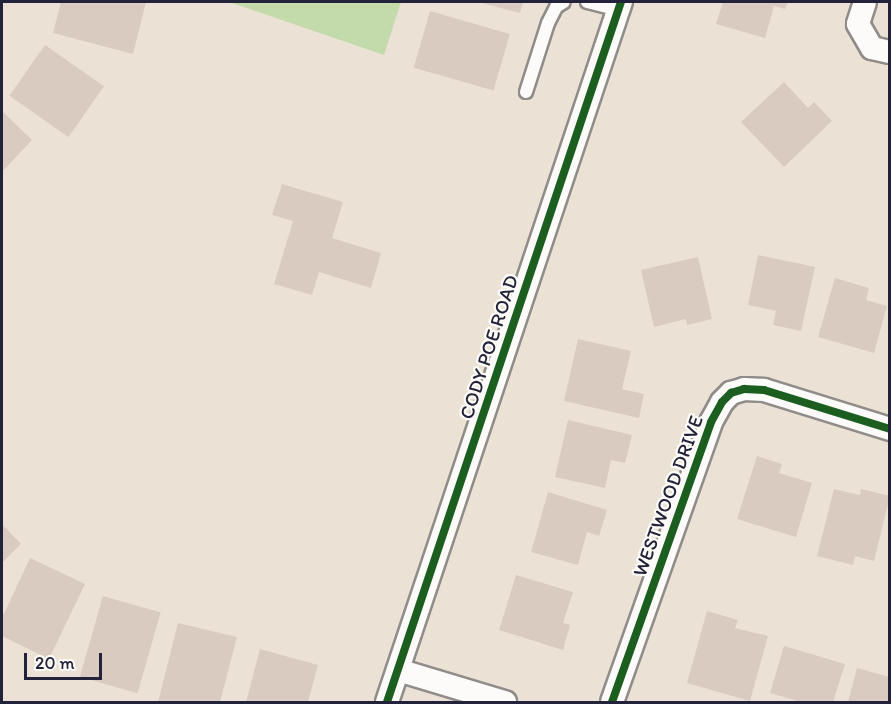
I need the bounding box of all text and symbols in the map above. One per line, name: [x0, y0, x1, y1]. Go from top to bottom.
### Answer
street label: CODY POE ROAD: [454, 272, 524, 422]
street label: WESTWOOD DRIVE: [628, 412, 708, 580]
scale bar: [27, 641, 105, 679]
text: 20 m: [35, 652, 75, 674]

